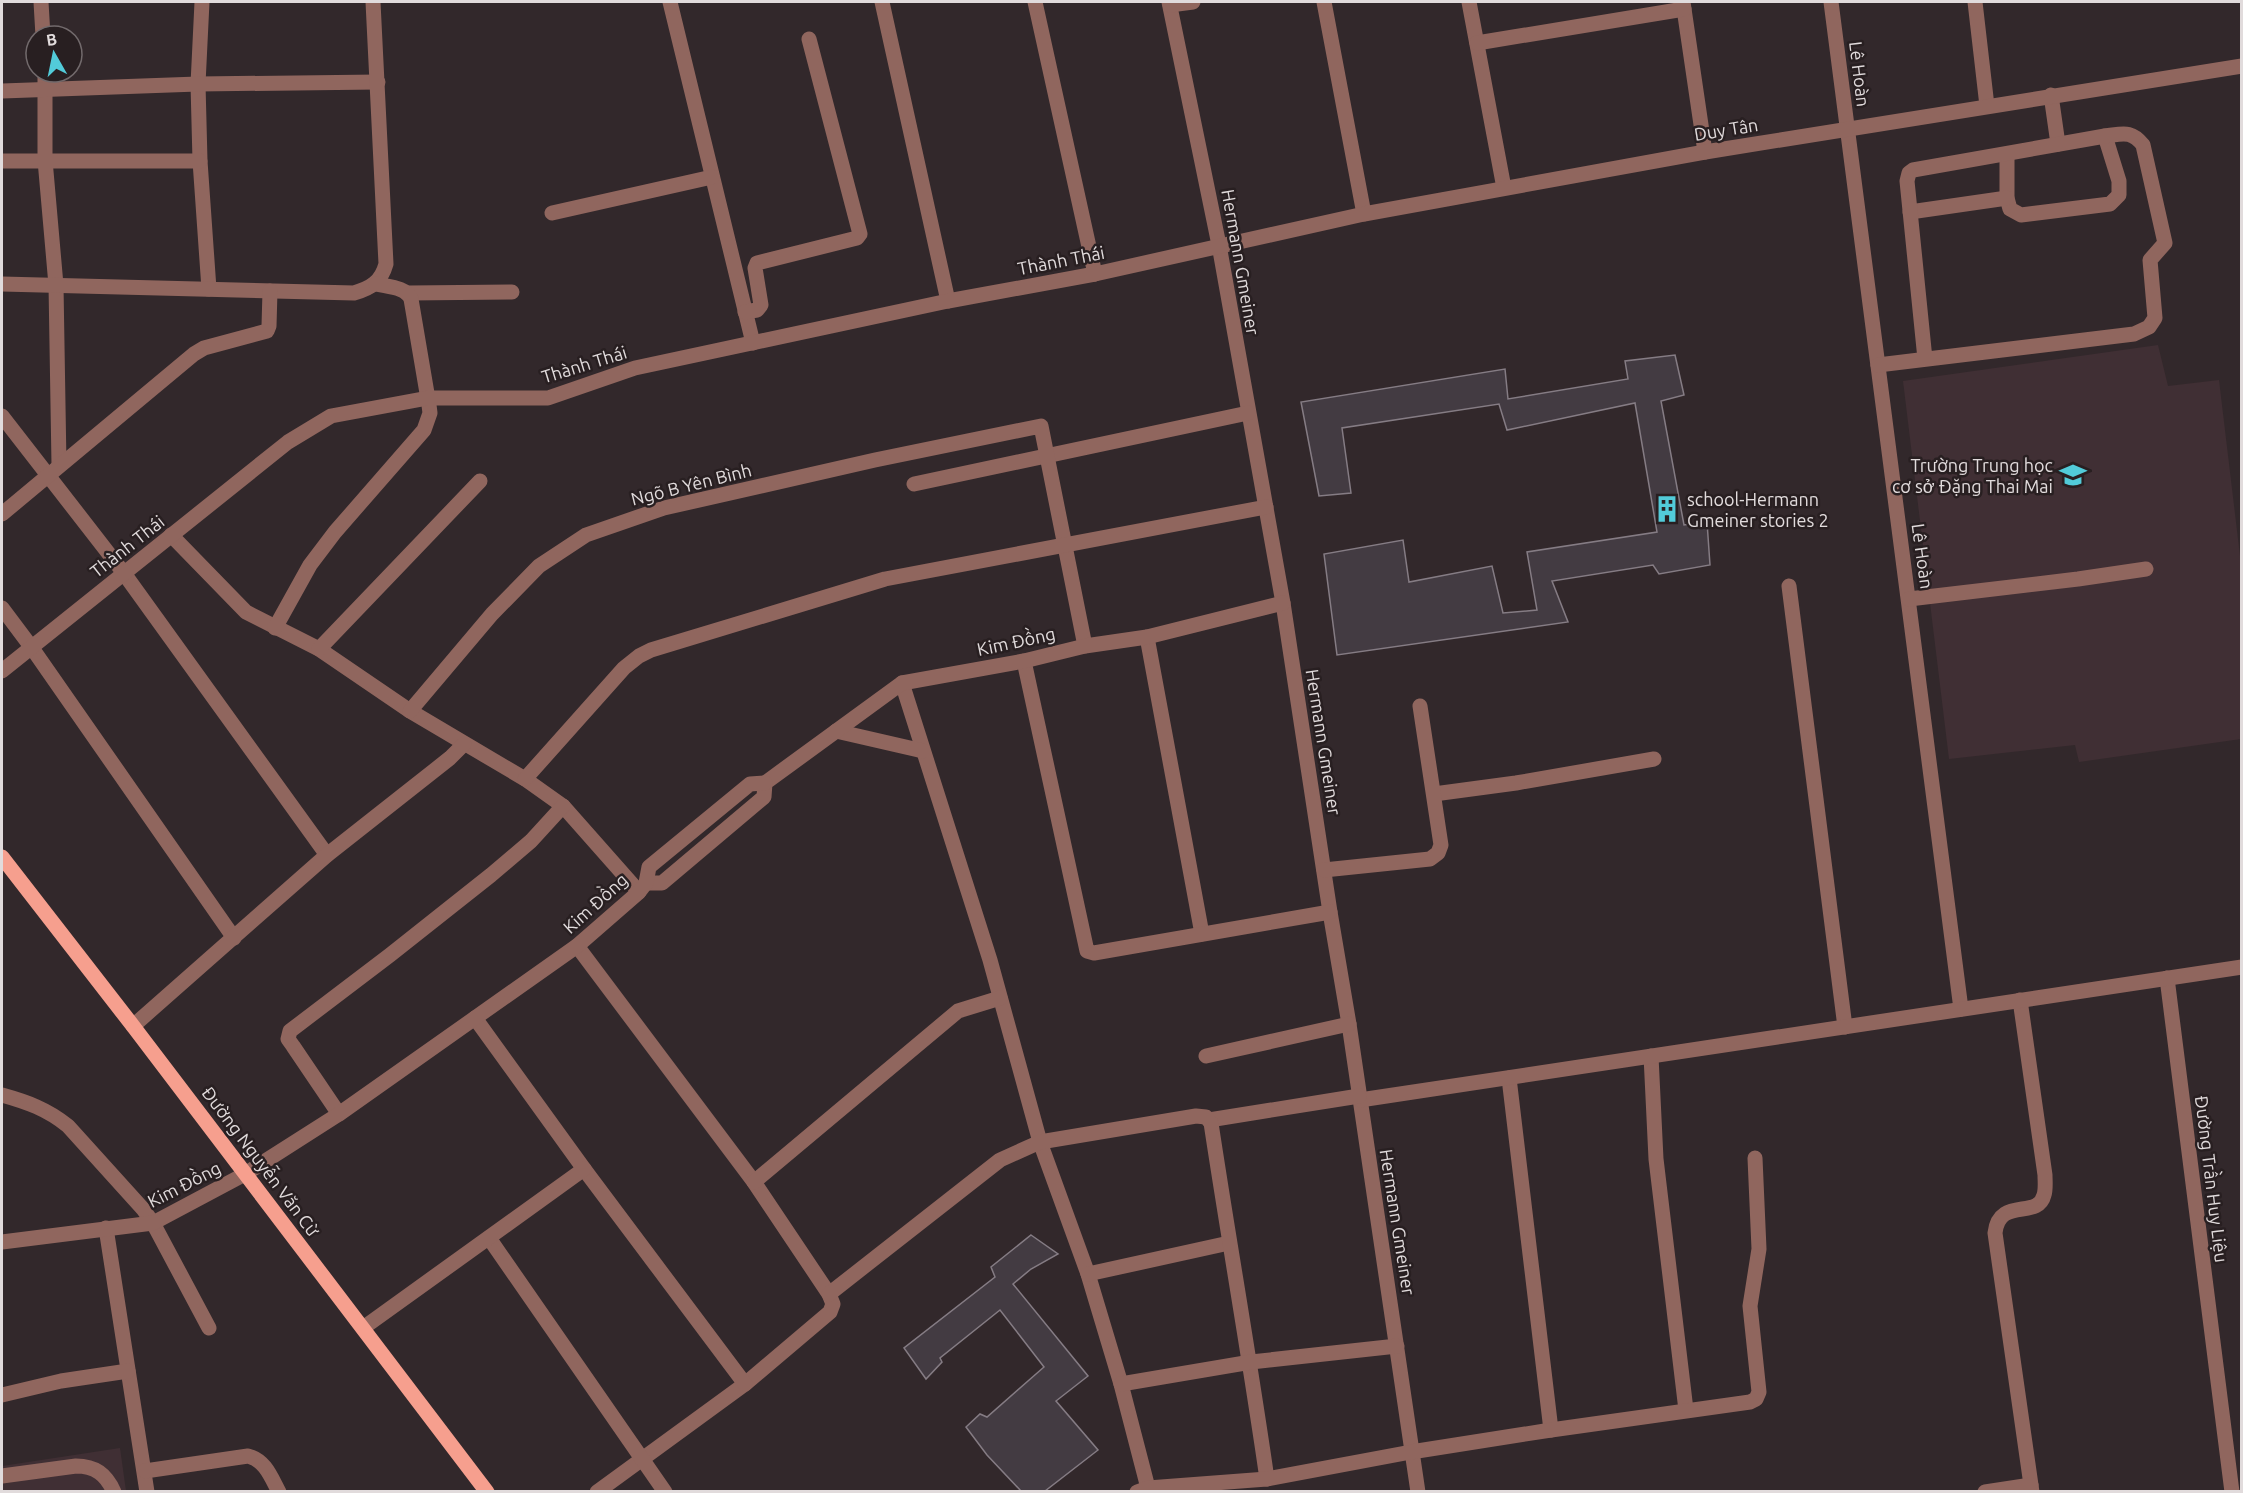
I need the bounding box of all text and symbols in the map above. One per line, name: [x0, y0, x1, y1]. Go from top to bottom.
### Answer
north arrow: [24, 24, 84, 84]
text: B: [45, 29, 58, 49]
street label: Lê Hoàn: [1846, 40, 1874, 108]
street label: Duy Tân: [1693, 114, 1759, 144]
street label: Hermann Gmeiner: [1218, 188, 1264, 337]
street label: Thành Thái: [1016, 242, 1106, 278]
street label: Thành Thái: [539, 342, 629, 386]
place label: Trường Trung học cơ sở Đặng Thai Mai: [1892, 455, 2053, 496]
street label: Ngõ B Yên Bình: [629, 459, 753, 509]
school or university icon: Trường Trung học cơ sở Đặng Thai Mai: [2058, 460, 2088, 490]
place label: school-Hermann Gmeiner stories 2: [1687, 489, 1829, 530]
building icon: school-Hermann Gmeiner stories 2: [1652, 494, 1682, 524]
street label: Thành Thái: [86, 511, 168, 581]
street label: Lê Hoàn: [1909, 522, 1937, 590]
street label: Kim Đồng: [975, 621, 1057, 659]
street label: Hermann Gmeiner: [1303, 668, 1345, 817]
street label: Kim Đồng: [557, 867, 631, 937]
street label: Đường Nguyễn Văn Cừ: [198, 1081, 326, 1240]
street label: Đường Trần Huy Liệu: [2192, 1094, 2235, 1264]
street label: Hermann Gmeiner: [1377, 1148, 1419, 1297]
street label: Kim Đồng: [143, 1155, 224, 1211]

